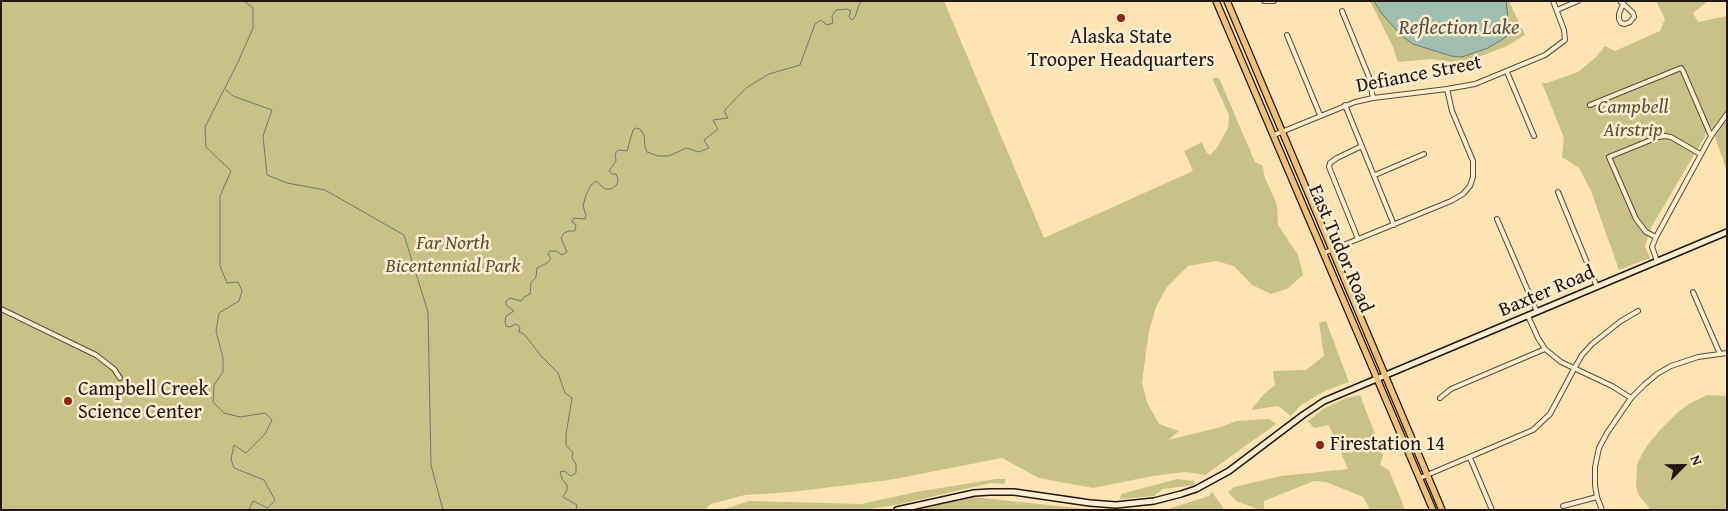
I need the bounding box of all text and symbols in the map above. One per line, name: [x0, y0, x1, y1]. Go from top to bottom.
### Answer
marker: Alaska State Trooper Headquarters: [1115, 12, 1127, 24]
water label: Reflection Lake: [1398, 16, 1520, 42]
place label: Alaska State Trooper Headquarters: [1028, 26, 1214, 73]
street label: Defiance Street: [1354, 51, 1484, 99]
park label: Campbell Airstrip: [1598, 96, 1668, 143]
street label: East Tudor Road: [1302, 182, 1378, 316]
park label: Far North Bicentennial Park: [386, 232, 520, 279]
street label: Baxter Road: [1495, 261, 1599, 323]
place label: Campbell Creek Science Center: [78, 378, 209, 425]
marker: Campbell Creek Science Center: [62, 395, 74, 407]
place label: Firestation 14: [1330, 433, 1445, 457]
marker: Firestation 14: [1314, 439, 1326, 451]
north arrow: [1658, 441, 1708, 491]
text: N: [1686, 452, 1708, 468]

